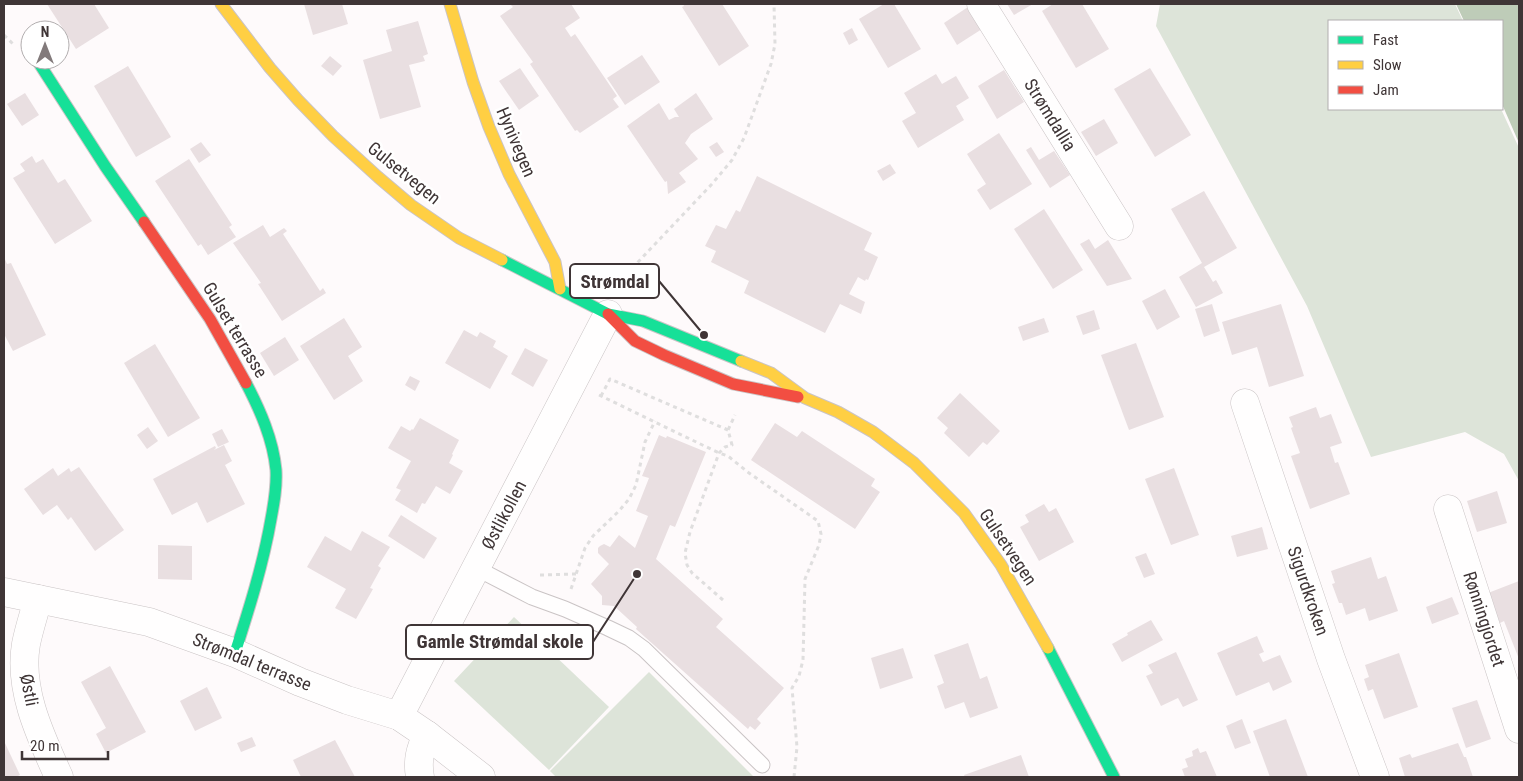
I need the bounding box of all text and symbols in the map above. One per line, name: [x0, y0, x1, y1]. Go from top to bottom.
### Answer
north arrow: [20, 20, 70, 70]
legend: [1328, 20, 1503, 110]
text: N: [41, 24, 49, 40]
text: Fast: [1373, 31, 1398, 49]
text: Slow: [1373, 56, 1402, 74]
street label: Strømdallia: [1020, 75, 1081, 155]
text: Jam: [1373, 81, 1399, 99]
street label: Hynivegen: [492, 104, 541, 180]
street label: Gulsetvegen: [364, 137, 445, 208]
callout: Strømdal: [570, 264, 659, 298]
text: Strømdal: [580, 270, 650, 293]
street label: Gulset terrasse: [199, 278, 272, 381]
street label: Østlikollen: [477, 477, 530, 553]
street label: Gulsetvegen: [975, 505, 1042, 589]
street label: Sigurdkroken: [1283, 544, 1334, 638]
street label: Rønningjordet: [1459, 569, 1510, 669]
callout: Gamle Strømdal skole: [406, 625, 593, 659]
street label: Strømdal terrasse: [190, 628, 315, 695]
text: Gamle Strømdal skole: [417, 630, 583, 653]
street label: Østli: [16, 672, 43, 708]
scale bar: [22, 728, 109, 760]
text: 20 m: [30, 737, 60, 755]

